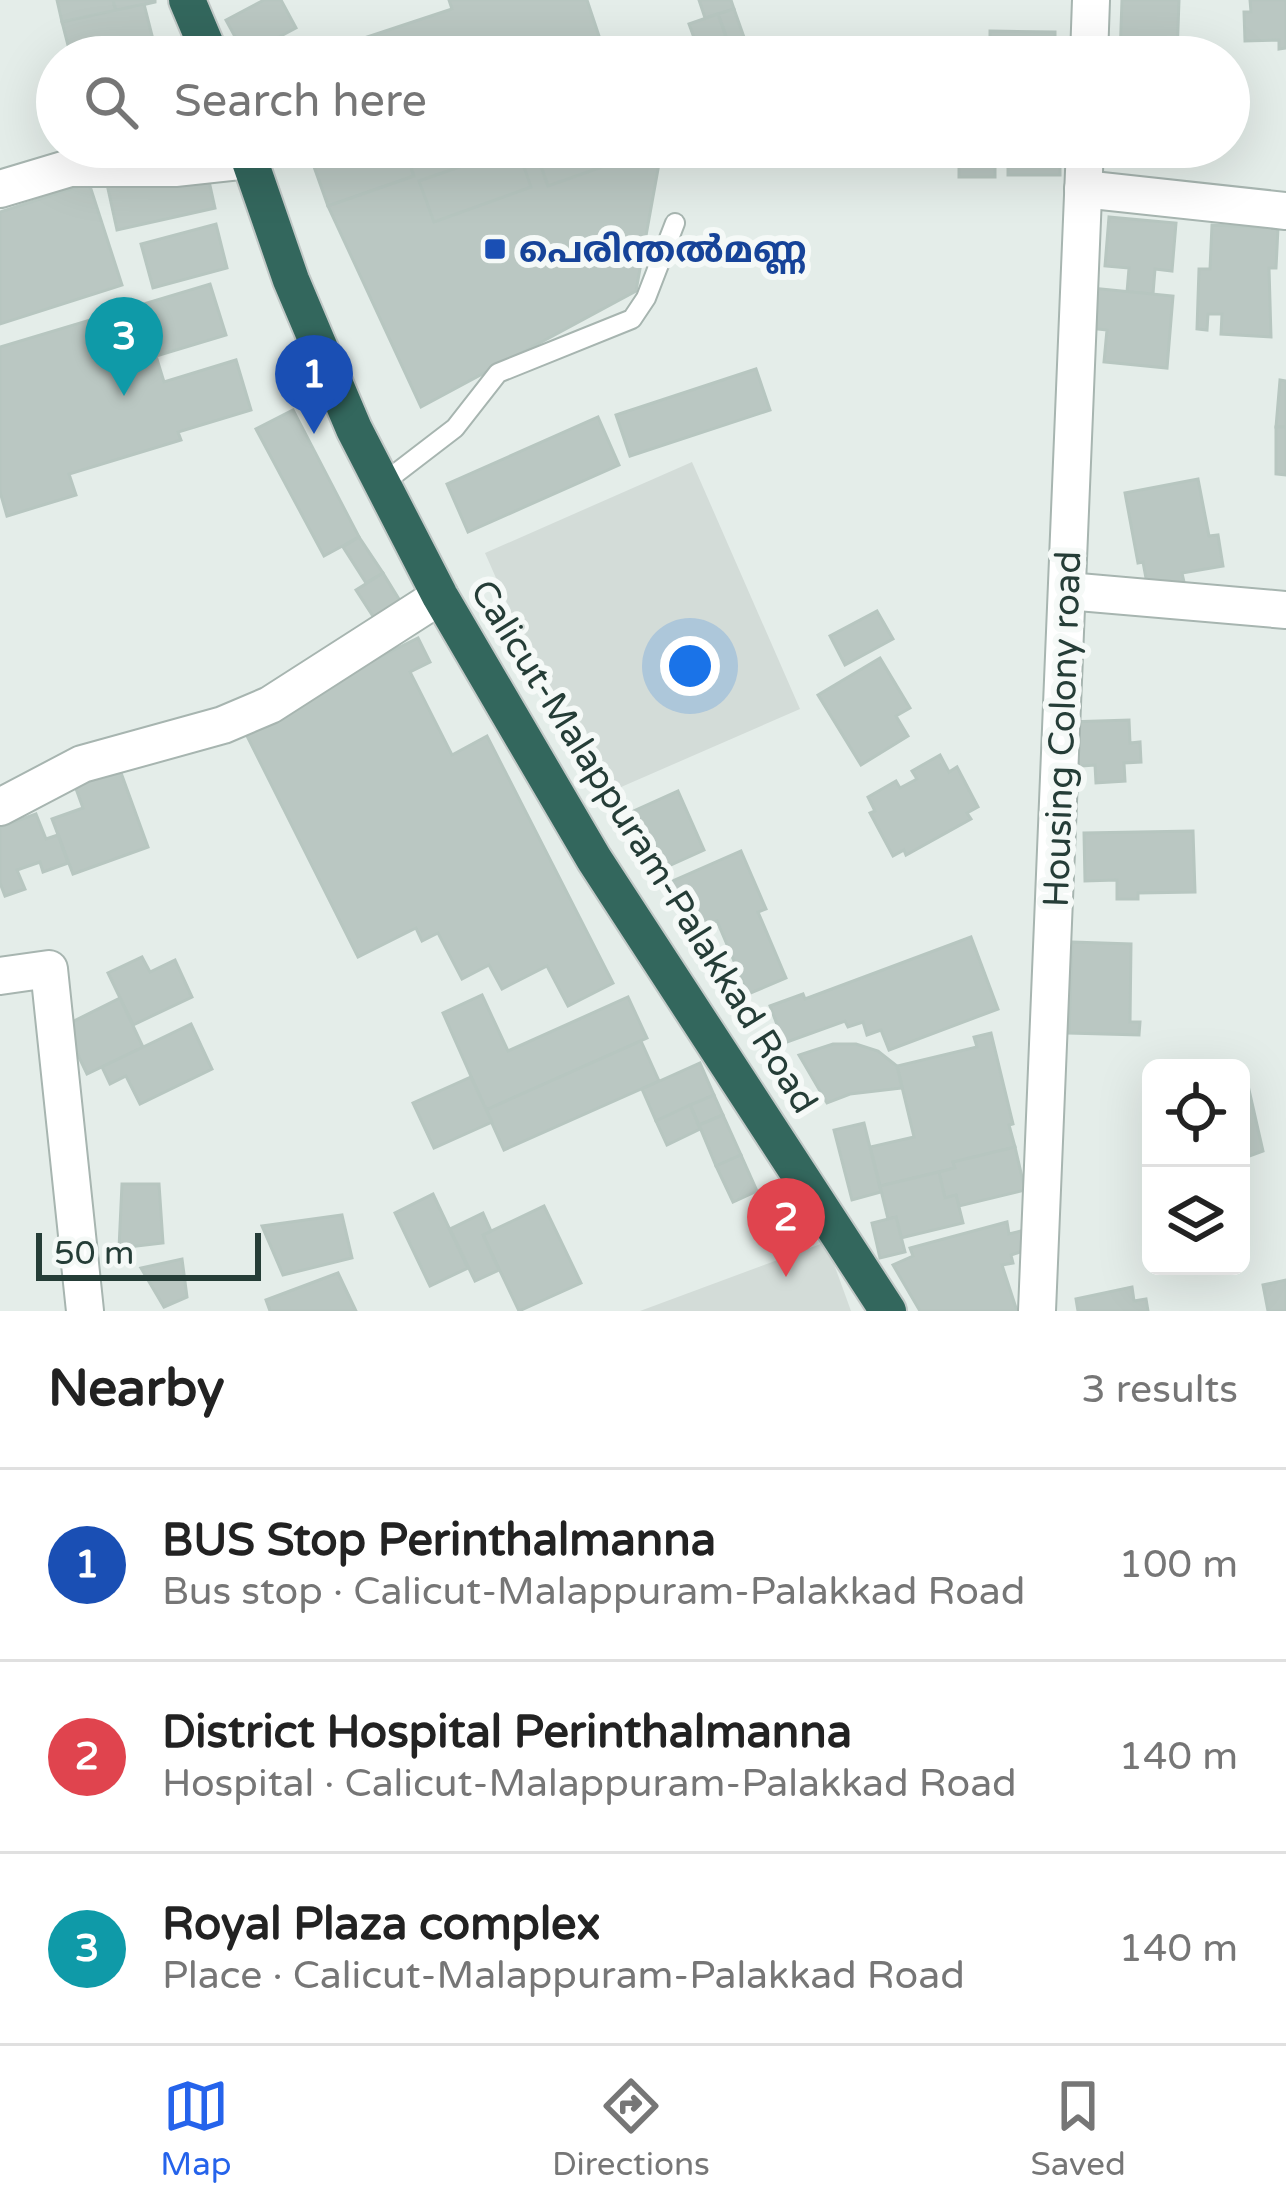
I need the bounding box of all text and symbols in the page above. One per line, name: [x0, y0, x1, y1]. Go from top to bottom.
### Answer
search box: [36, 36, 1250, 168]
icon: search: [78, 69, 144, 135]
text: Search here: [174, 75, 427, 129]
place label: പെരിന്തൽമണ്ണ: [519, 229, 806, 274]
marker: പെരിന്തൽമണ്ണ: [482, 236, 508, 262]
pin: 3: [85, 297, 163, 396]
pin: 1: [275, 335, 353, 434]
street label: Housing Colony road: [1035, 550, 1090, 908]
street label: Calicut-Malappuram-Palakkad Road: [461, 572, 826, 1121]
your location: [660, 636, 720, 696]
map controls: [1142, 1059, 1250, 1275]
button: locate: [1142, 1059, 1250, 1167]
button: layers: [1142, 1167, 1250, 1275]
pin: 2: [747, 1178, 825, 1277]
scale bar: [36, 1227, 261, 1280]
text: 50 m: [54, 1234, 134, 1273]
text: Nearby: [48, 1358, 225, 1420]
text: 3 results: [1081, 1366, 1238, 1413]
text: BUS Stop Perinthalmanna: [162, 1514, 716, 1568]
text: 1: [75, 1541, 99, 1588]
text: 100 m: [1119, 1541, 1238, 1588]
text: Bus stop · Calicut-Malappuram-Palakkad Road: [162, 1568, 1025, 1615]
text: District Hospital Perinthalmanna: [162, 1706, 852, 1760]
text: 2: [75, 1733, 99, 1780]
text: 140 m: [1119, 1733, 1238, 1780]
text: Hospital · Calicut-Malappuram-Palakkad Road: [162, 1760, 1017, 1807]
text: Royal Plaza complex: [162, 1898, 601, 1952]
text: 3: [75, 1925, 99, 1972]
text: 140 m: [1119, 1925, 1238, 1972]
text: Place · Calicut-Malappuram-Palakkad Road: [162, 1952, 965, 1999]
tab: Map: [160, 2073, 232, 2184]
tab: Directions: [552, 2073, 710, 2184]
tab: Saved: [1030, 2073, 1126, 2184]

